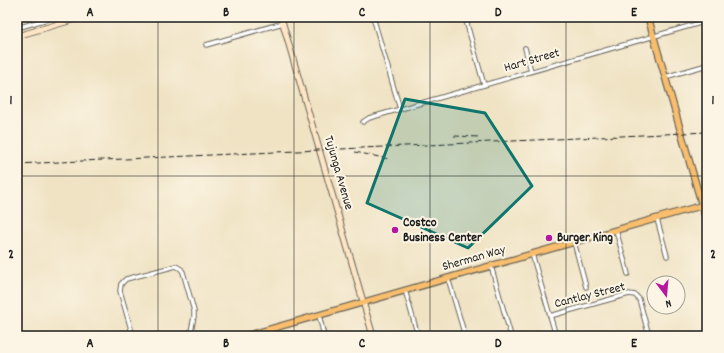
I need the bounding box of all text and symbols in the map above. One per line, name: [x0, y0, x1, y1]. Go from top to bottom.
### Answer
text: A: [86, 4, 94, 23]
text: B: [223, 4, 229, 23]
text: C: [359, 4, 366, 23]
text: D: [495, 4, 502, 23]
text: E: [631, 4, 638, 23]
street label: Hart Street: [502, 44, 562, 78]
text: 1: [10, 92, 13, 111]
text: 1: [712, 92, 715, 111]
street label: Tujunga Avenue: [318, 134, 358, 212]
place label: Costco Business Center: [403, 214, 483, 248]
marker: Costco Business Center: [390, 225, 400, 235]
place label: Burger King: [557, 229, 613, 248]
marker: Burger King: [544, 233, 554, 243]
street label: Sherman Way: [440, 241, 509, 277]
text: 2: [8, 246, 14, 265]
text: 2: [710, 246, 716, 265]
north arrow: [646, 275, 686, 315]
street label: Cantlay Street: [553, 278, 628, 314]
text: N: [663, 294, 673, 311]
text: A: [86, 335, 94, 353]
text: B: [223, 335, 229, 353]
text: C: [359, 335, 366, 353]
text: D: [495, 335, 502, 353]
text: E: [631, 335, 638, 353]

